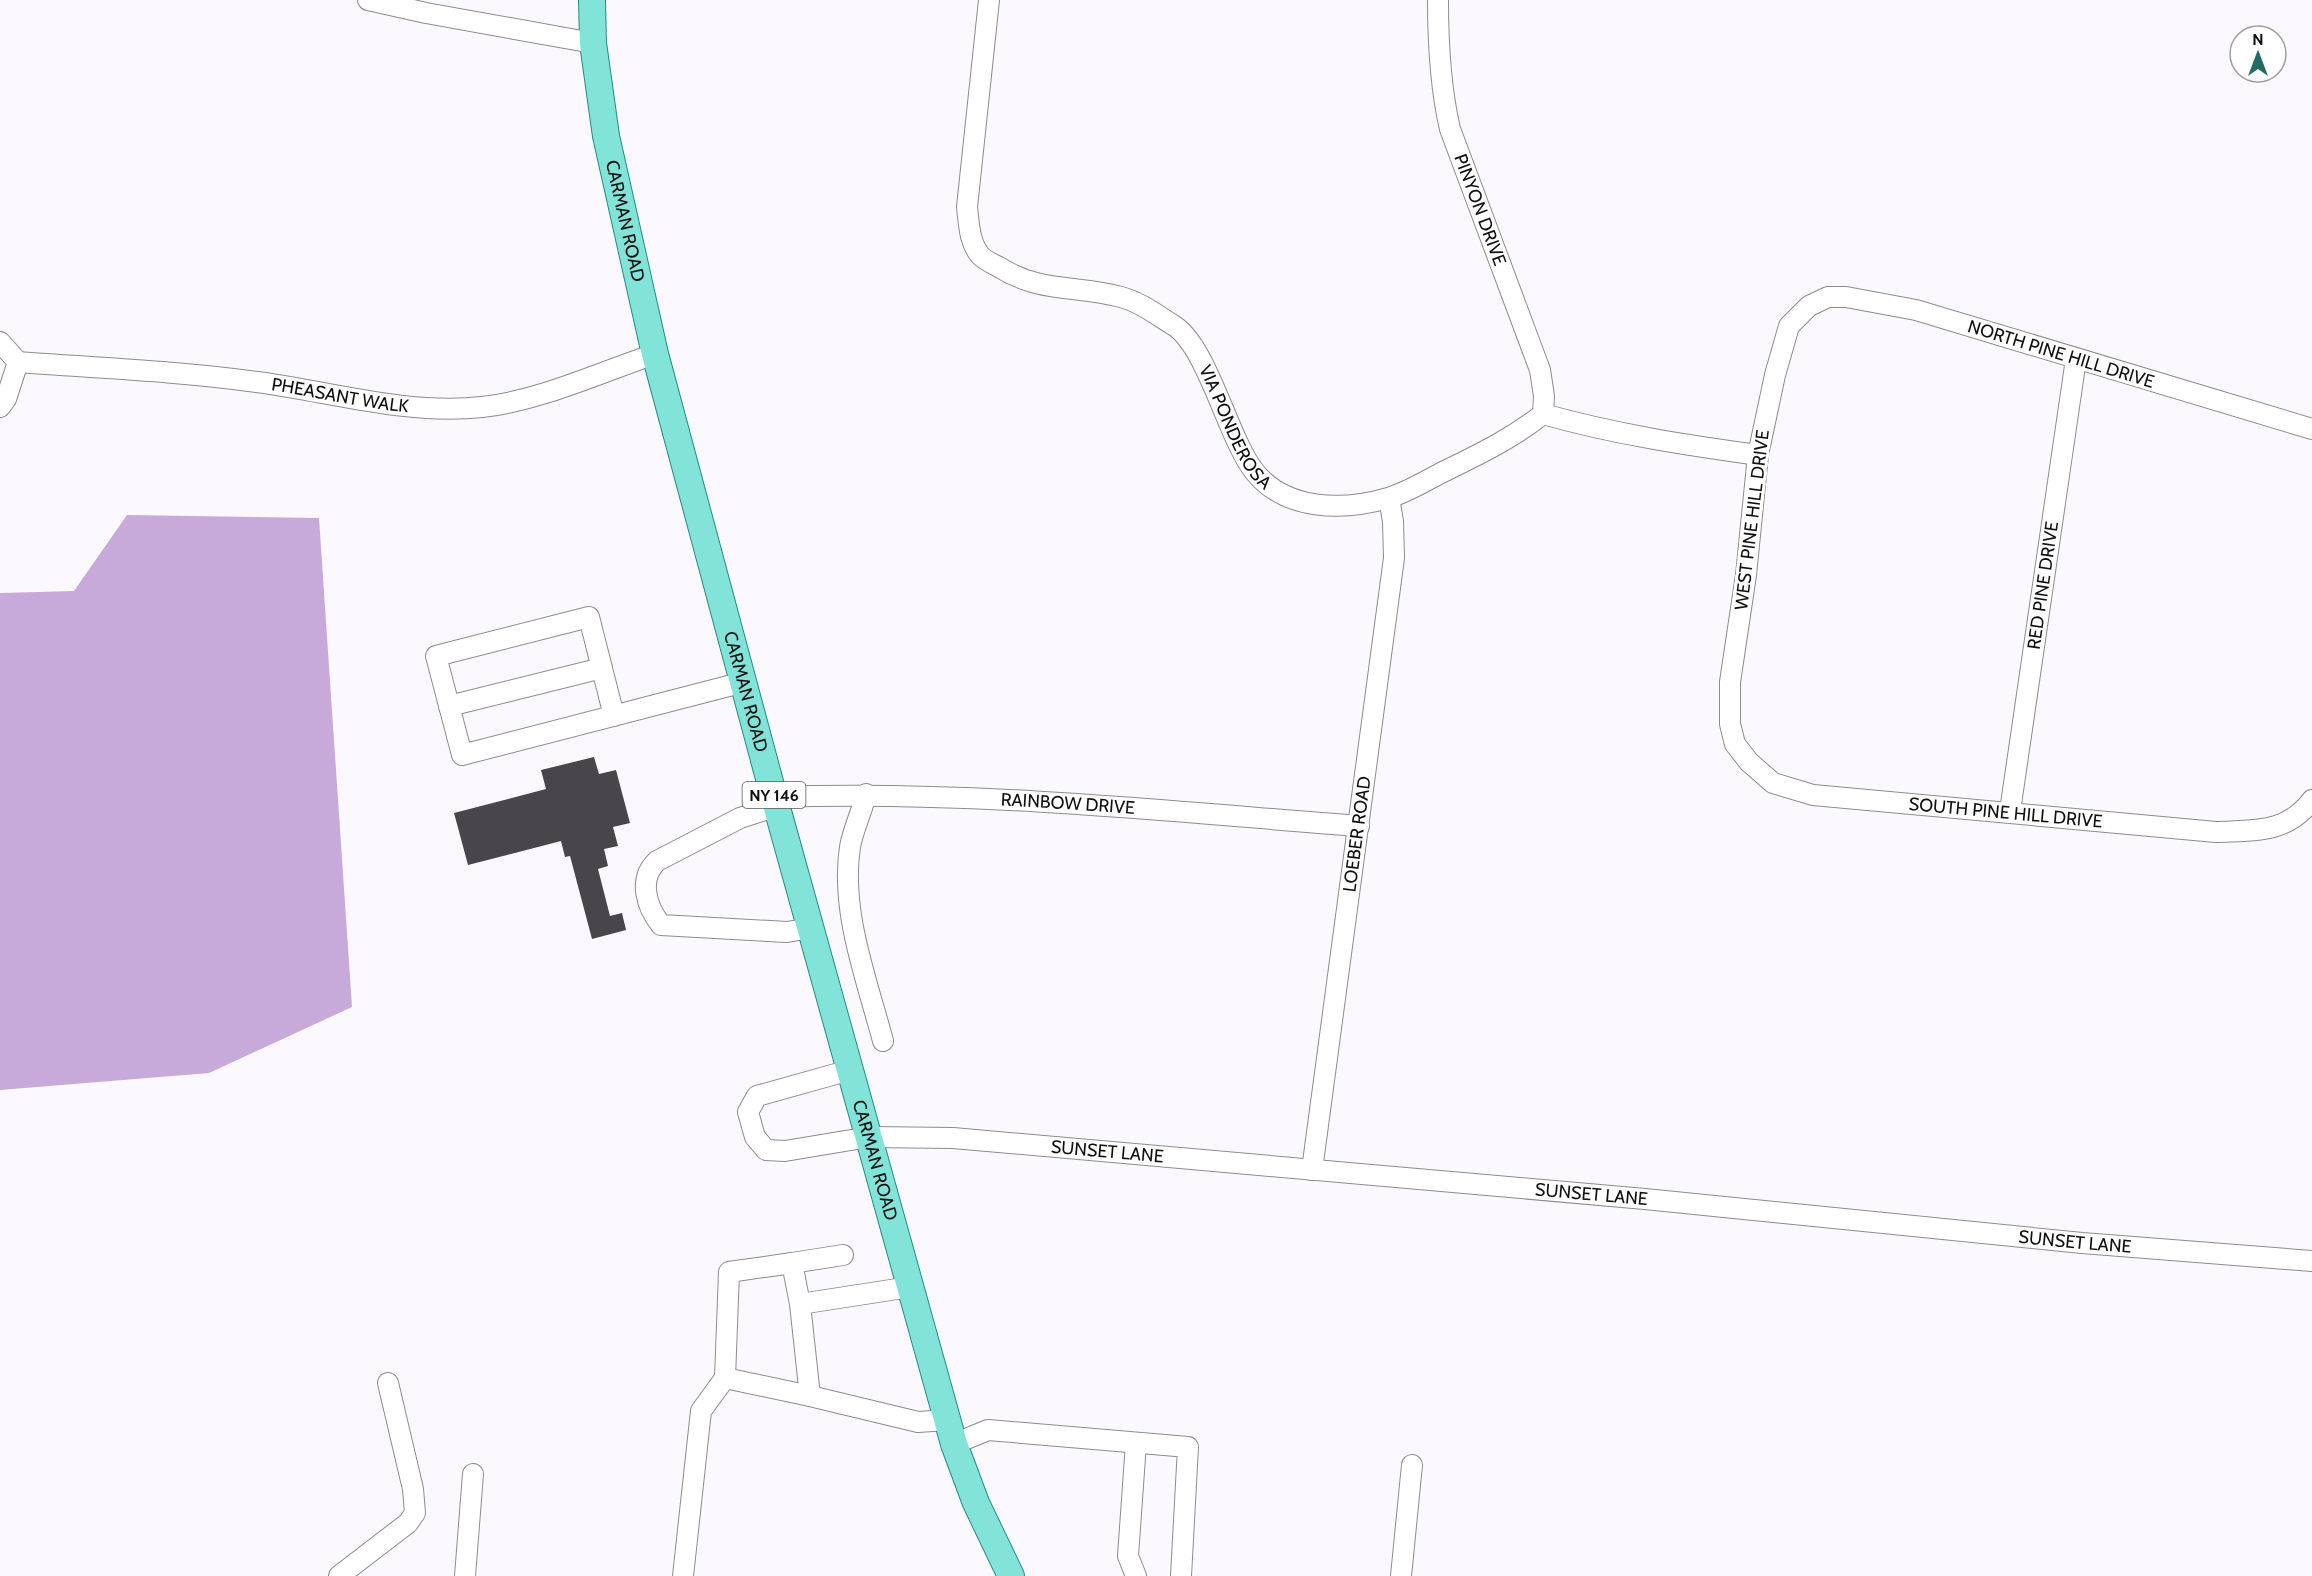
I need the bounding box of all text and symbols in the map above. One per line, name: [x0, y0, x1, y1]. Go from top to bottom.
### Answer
north arrow: [2228, 24, 2288, 84]
text: N: [2252, 30, 2264, 49]
street label: PINYON DRIVE: [1449, 151, 1511, 269]
street label: CARMAN ROAD: [601, 158, 649, 284]
street label: NORTH PINE HILL DRIVE: [1965, 315, 2157, 393]
street label: VIA PONDEROSA: [1194, 361, 1276, 494]
street label: PHEASANT WALK: [270, 373, 410, 418]
street label: WEST PINE HILL DRIVE: [1730, 429, 1774, 611]
street label: RED PINE DRIVE: [2023, 520, 2063, 651]
street label: CARMAN ROAD: [719, 629, 772, 755]
street label: LOEBER ROAD: [1338, 775, 1376, 893]
road number: NY 146: [742, 782, 806, 808]
street label: RAINBOW DRIVE: [1000, 788, 1136, 819]
street label: SOUTH PINE HILL DRIVE: [1908, 793, 2103, 833]
street label: CARMAN ROAD: [848, 1097, 902, 1223]
street label: SUNSET LANE: [1050, 1136, 1165, 1168]
street label: SUNSET LANE: [1534, 1178, 1649, 1210]
street label: SUNSET LANE: [2018, 1226, 2132, 1258]

